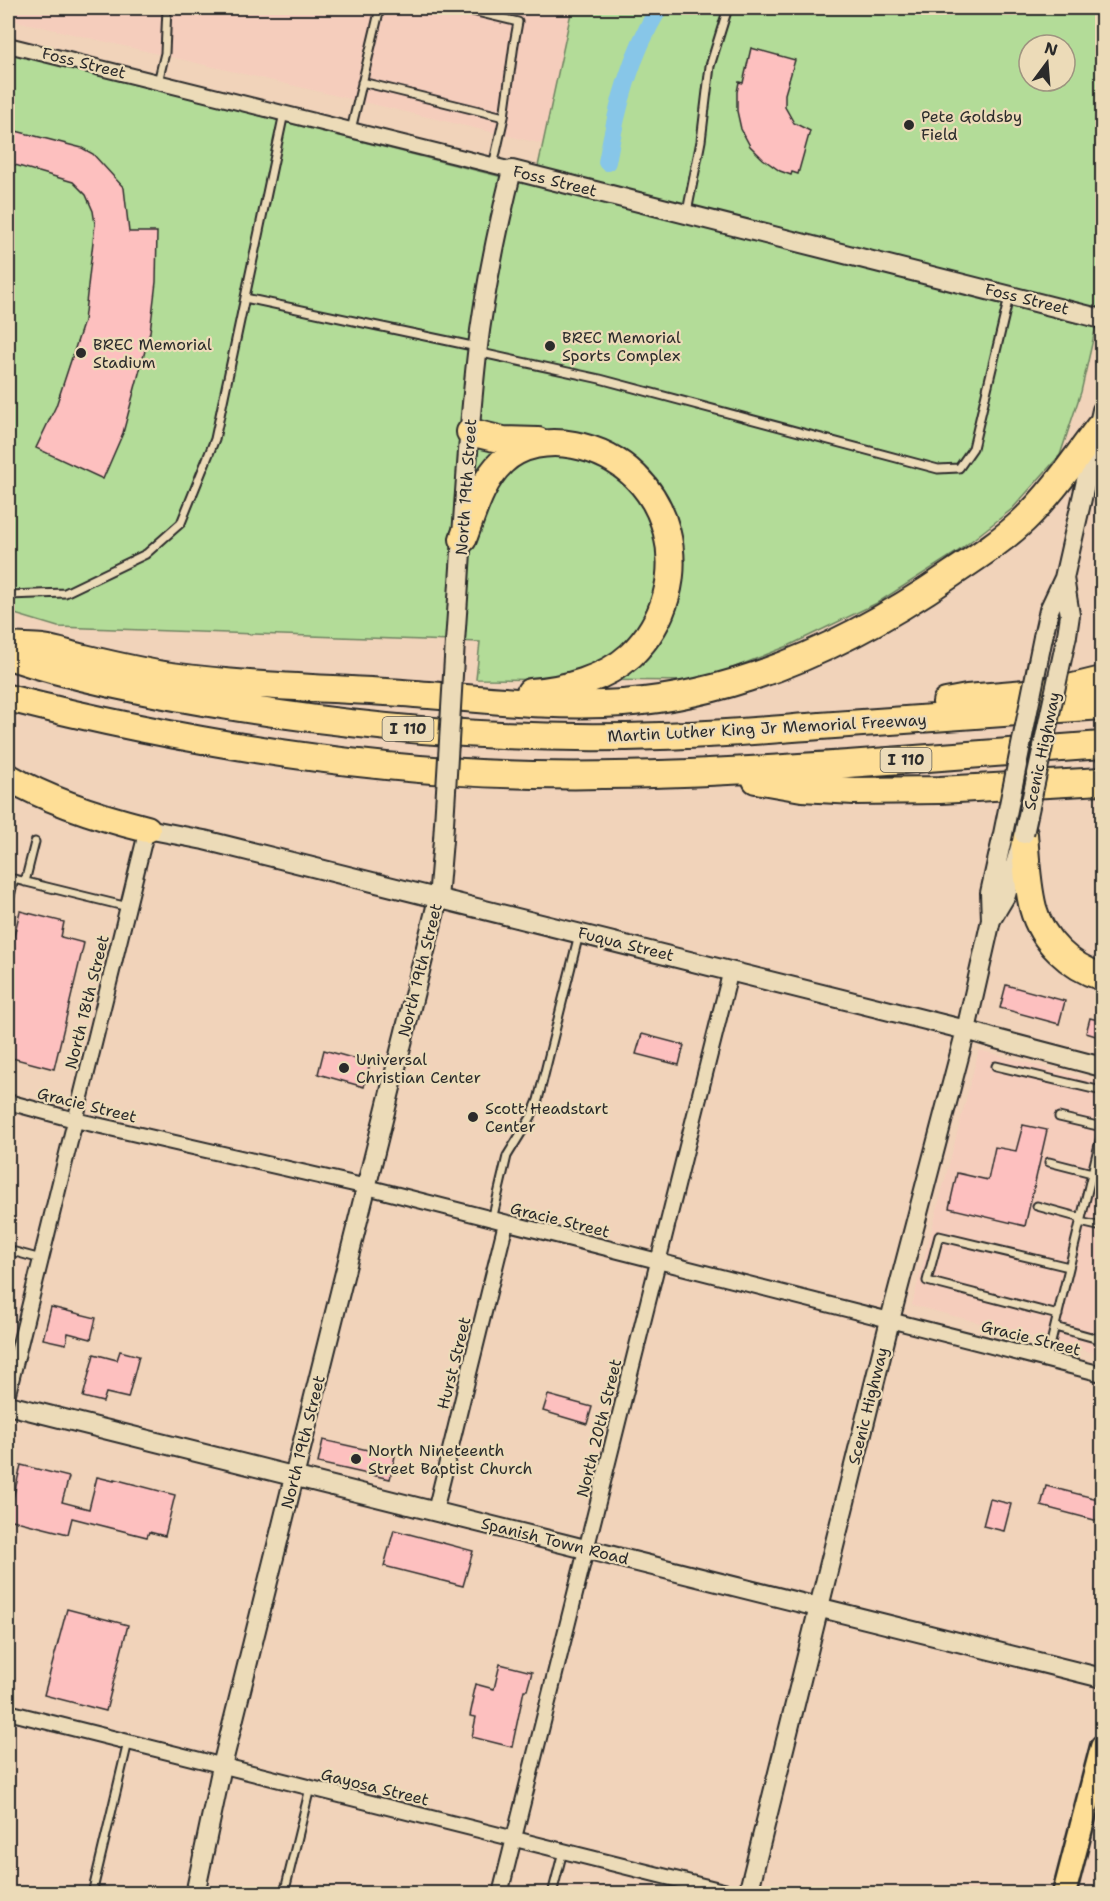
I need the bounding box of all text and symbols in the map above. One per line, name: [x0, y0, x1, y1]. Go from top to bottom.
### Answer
north arrow: [1017, 33, 1077, 93]
text: N: [1042, 37, 1060, 61]
street label: Foss Street: [40, 42, 128, 84]
place label: Pete Goldsby Field: [921, 106, 1022, 145]
marker: Pete Goldsby Field: [902, 118, 916, 132]
street label: Foss Street: [511, 160, 599, 202]
street label: Foss Street: [983, 278, 1071, 320]
place label: BREC Memorial Sports Complex: [562, 327, 681, 366]
place label: BREC Memorial Stadium: [93, 334, 212, 373]
marker: BREC Memorial Sports Complex: [543, 339, 557, 353]
marker: BREC Memorial Stadium: [74, 346, 88, 360]
street label: North 19th Street: [451, 418, 481, 556]
street label: Scenic Highway: [1019, 690, 1065, 812]
street label: Martin Luther King Jr Memorial Freeway: [607, 709, 927, 747]
road number: I 110: [382, 717, 434, 741]
road number: I 110: [880, 748, 932, 772]
street label: North 19th Street: [393, 901, 447, 1039]
street label: Fuqua Street: [576, 922, 676, 966]
street label: North 18th Street: [60, 933, 114, 1071]
place label: Universal Christian Center: [356, 1049, 481, 1088]
marker: Universal Christian Center: [337, 1061, 351, 1075]
street label: Gracie Street: [35, 1082, 139, 1128]
place label: Scott Headstart Center: [485, 1098, 608, 1137]
marker: Scott Headstart Center: [466, 1110, 480, 1124]
street label: Gracie Street: [508, 1197, 612, 1243]
street label: Hurst Street: [432, 1314, 476, 1412]
street label: Gracie Street: [979, 1315, 1083, 1361]
street label: Scenic Highway: [843, 1345, 893, 1467]
street label: North 20th Street: [572, 1357, 626, 1499]
street label: North 19th Street: [276, 1373, 330, 1511]
place label: North Nineteenth Street Baptist Church: [368, 1440, 532, 1479]
marker: North Nineteenth Street Baptist Church: [349, 1452, 363, 1466]
street label: Spanish Town Road: [479, 1513, 631, 1569]
street label: Gayosa Street: [319, 1763, 431, 1811]

